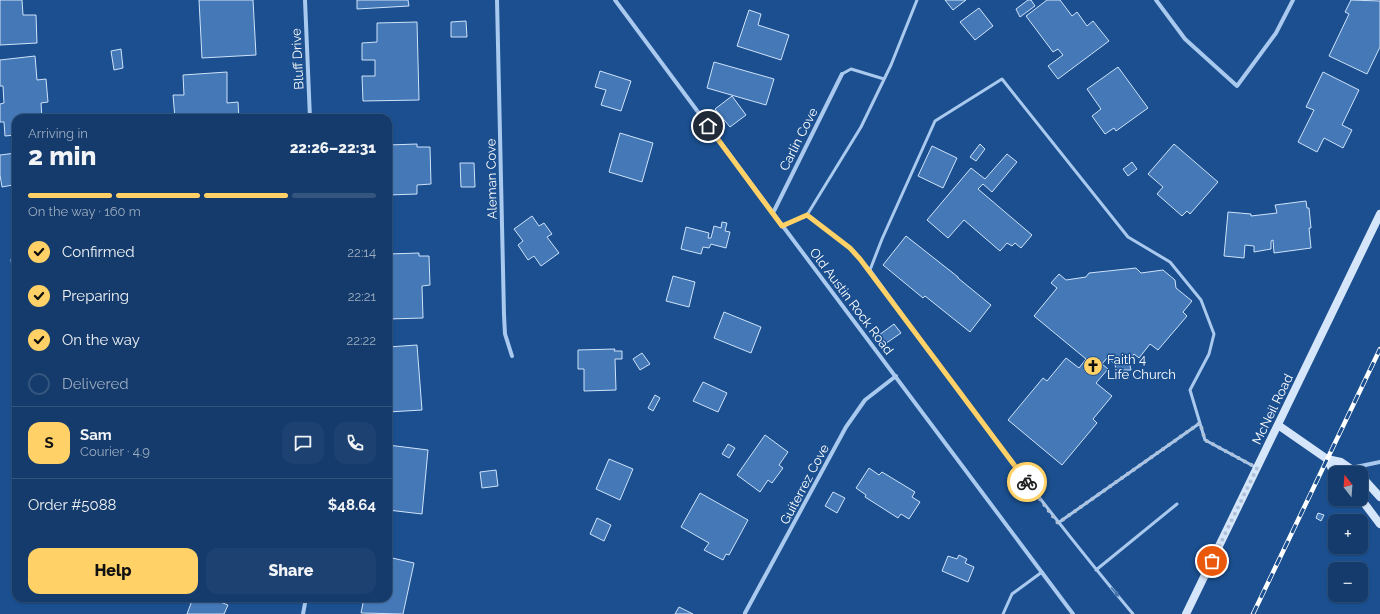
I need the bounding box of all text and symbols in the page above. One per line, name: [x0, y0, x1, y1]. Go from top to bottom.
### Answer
street label: Bluff Drive: [288, 27, 307, 90]
street label: Carlin Cove: [776, 105, 821, 173]
pin: [691, 109, 725, 143]
icon: home: [697, 115, 719, 137]
text: Arriving in: [28, 126, 88, 141]
street label: Aleman Cove: [483, 138, 500, 219]
text: 22:26–22:31: [290, 139, 376, 157]
text: 2 min: [28, 141, 96, 171]
text: On the way · 160 m: [28, 204, 141, 219]
icon: check: [28, 241, 50, 263]
text: Confirmed: [62, 243, 135, 261]
text: 22:14: [347, 245, 376, 260]
street label: Old Austin Rock Road: [807, 245, 897, 358]
icon: check: [28, 285, 50, 307]
text: Preparing: [62, 287, 129, 305]
text: 22:21: [348, 289, 376, 304]
icon: check: [28, 329, 50, 351]
text: On the way: [62, 331, 140, 349]
text: 22:22: [346, 333, 376, 348]
place label: Faith 4 Life Church: [1107, 352, 1176, 382]
church icon: Faith 4 Life Church: [1082, 355, 1104, 377]
street label: McNeil Road: [1249, 372, 1296, 447]
text: Delivered: [62, 375, 129, 393]
button: chat: [282, 422, 324, 464]
button: phone: [334, 422, 376, 464]
text: Sam: [80, 426, 112, 444]
text: S: [44, 434, 54, 452]
street label: Guiterrez Cove: [777, 441, 832, 527]
text: Courier · 4.9: [80, 444, 150, 459]
courier: [1007, 462, 1047, 502]
north arrow: [1328, 466, 1368, 506]
map controls: [1328, 466, 1368, 602]
icon: bike: [1016, 471, 1038, 493]
text: Order #5088: [28, 496, 117, 514]
text: $48.64: [328, 496, 376, 514]
button: +: [1328, 514, 1368, 554]
pin: [1195, 544, 1229, 578]
button: Help: [28, 548, 198, 594]
button: Share: [206, 548, 376, 594]
icon: bag: [1201, 550, 1223, 572]
button: −: [1328, 562, 1368, 602]
one-way arrow: [1110, 587, 1119, 597]

